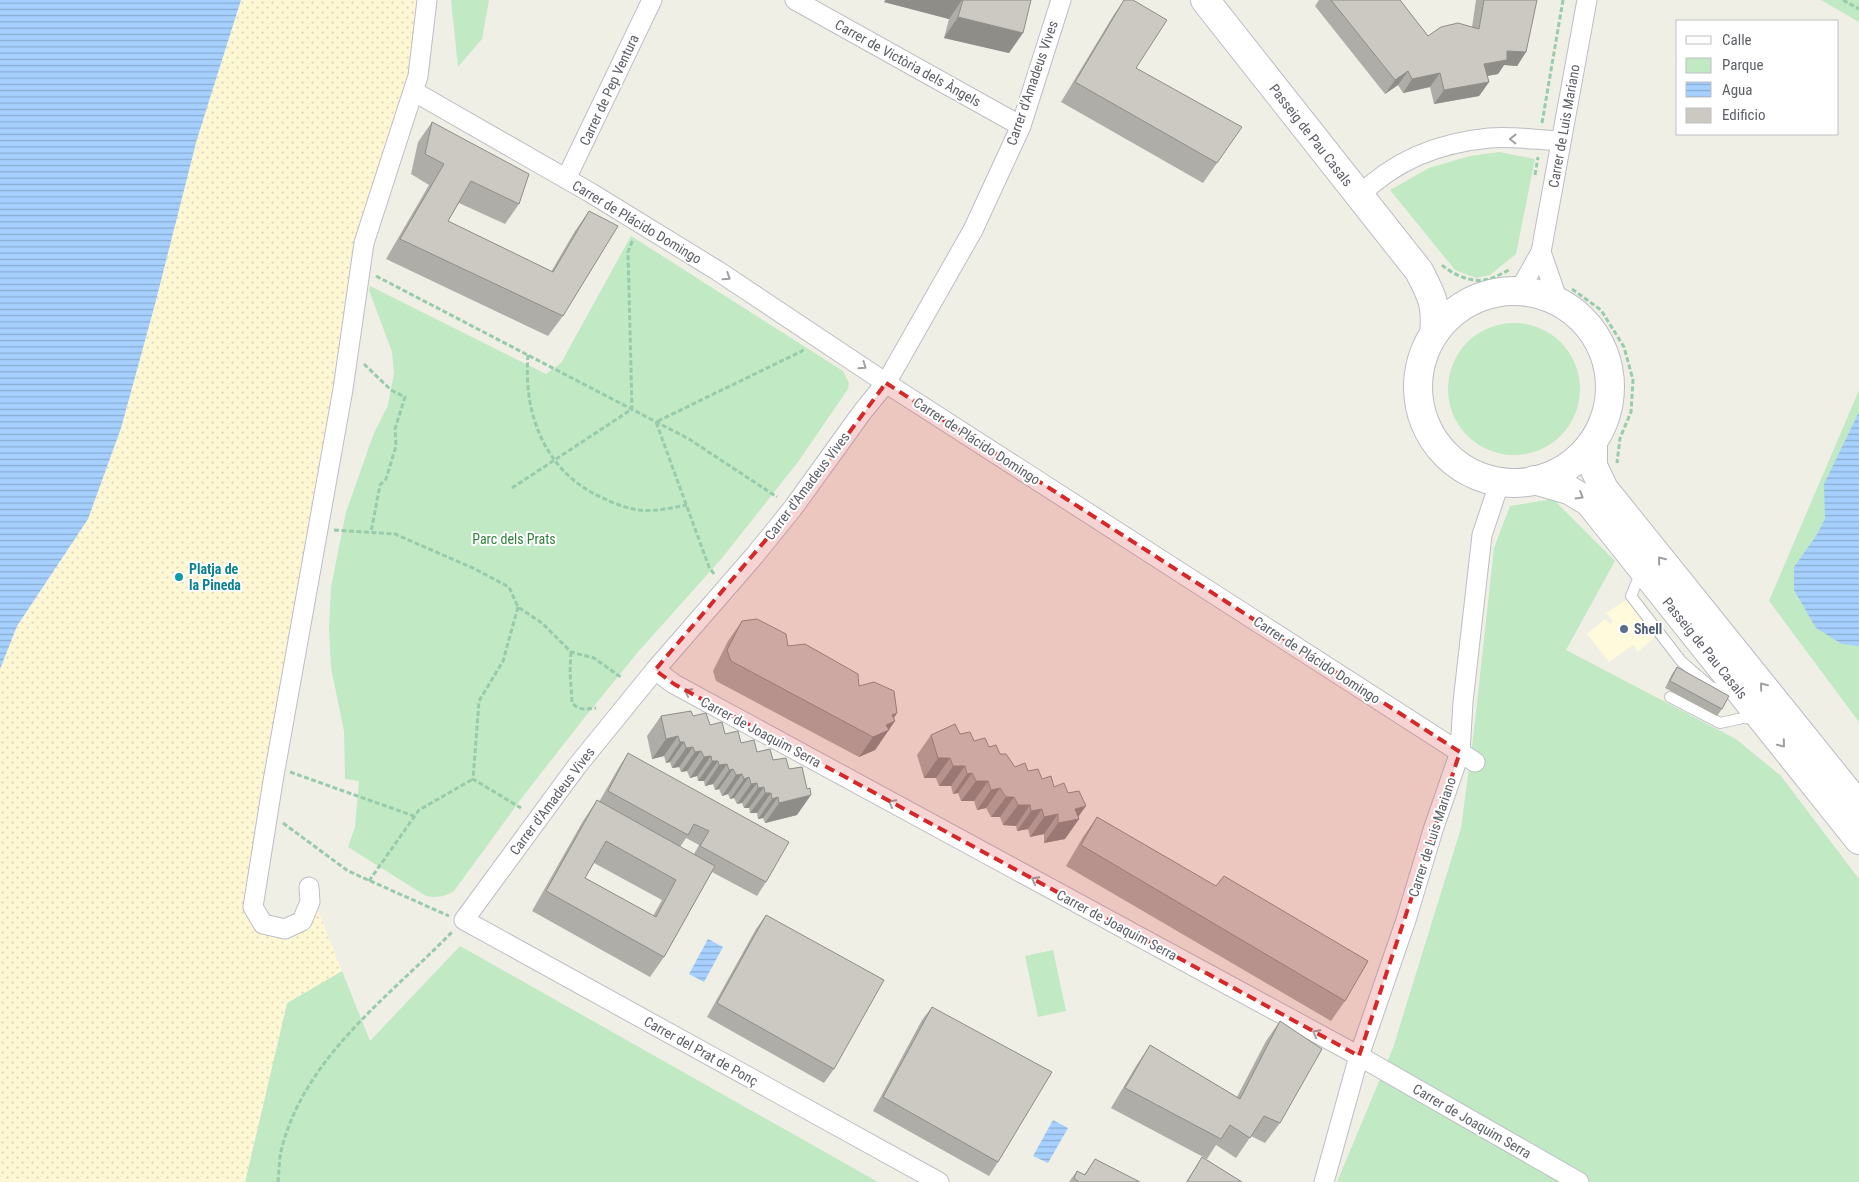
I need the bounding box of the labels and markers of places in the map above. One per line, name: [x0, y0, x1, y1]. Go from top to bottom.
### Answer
place label: Platja de la Pineda: [189, 561, 241, 593]
marker: Platja de la Pineda: [173, 571, 185, 583]
place label: Shell: [1634, 621, 1662, 637]
marker: Shell: [1618, 623, 1630, 635]

